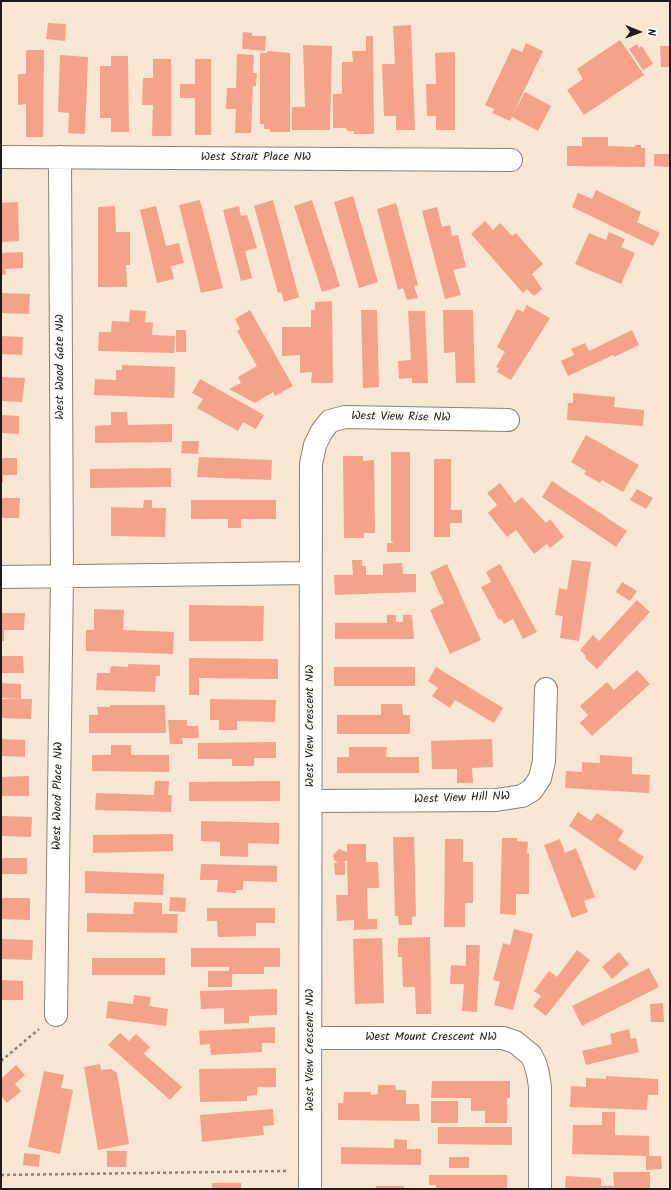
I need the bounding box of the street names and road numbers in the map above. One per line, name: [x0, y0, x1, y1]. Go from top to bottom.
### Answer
street label: West Strait Place NW: [201, 151, 311, 165]
street label: West Wood Gate NW: [54, 314, 68, 420]
street label: West View Rise NW: [351, 410, 451, 426]
street label: West View Crescent NW: [304, 665, 318, 787]
street label: West Wood Place NW: [51, 742, 67, 850]
street label: West View Hill NW: [414, 790, 510, 808]
street label: West View Crescent NW: [304, 989, 318, 1111]
street label: West Mount Crescent NW: [365, 1031, 497, 1045]

